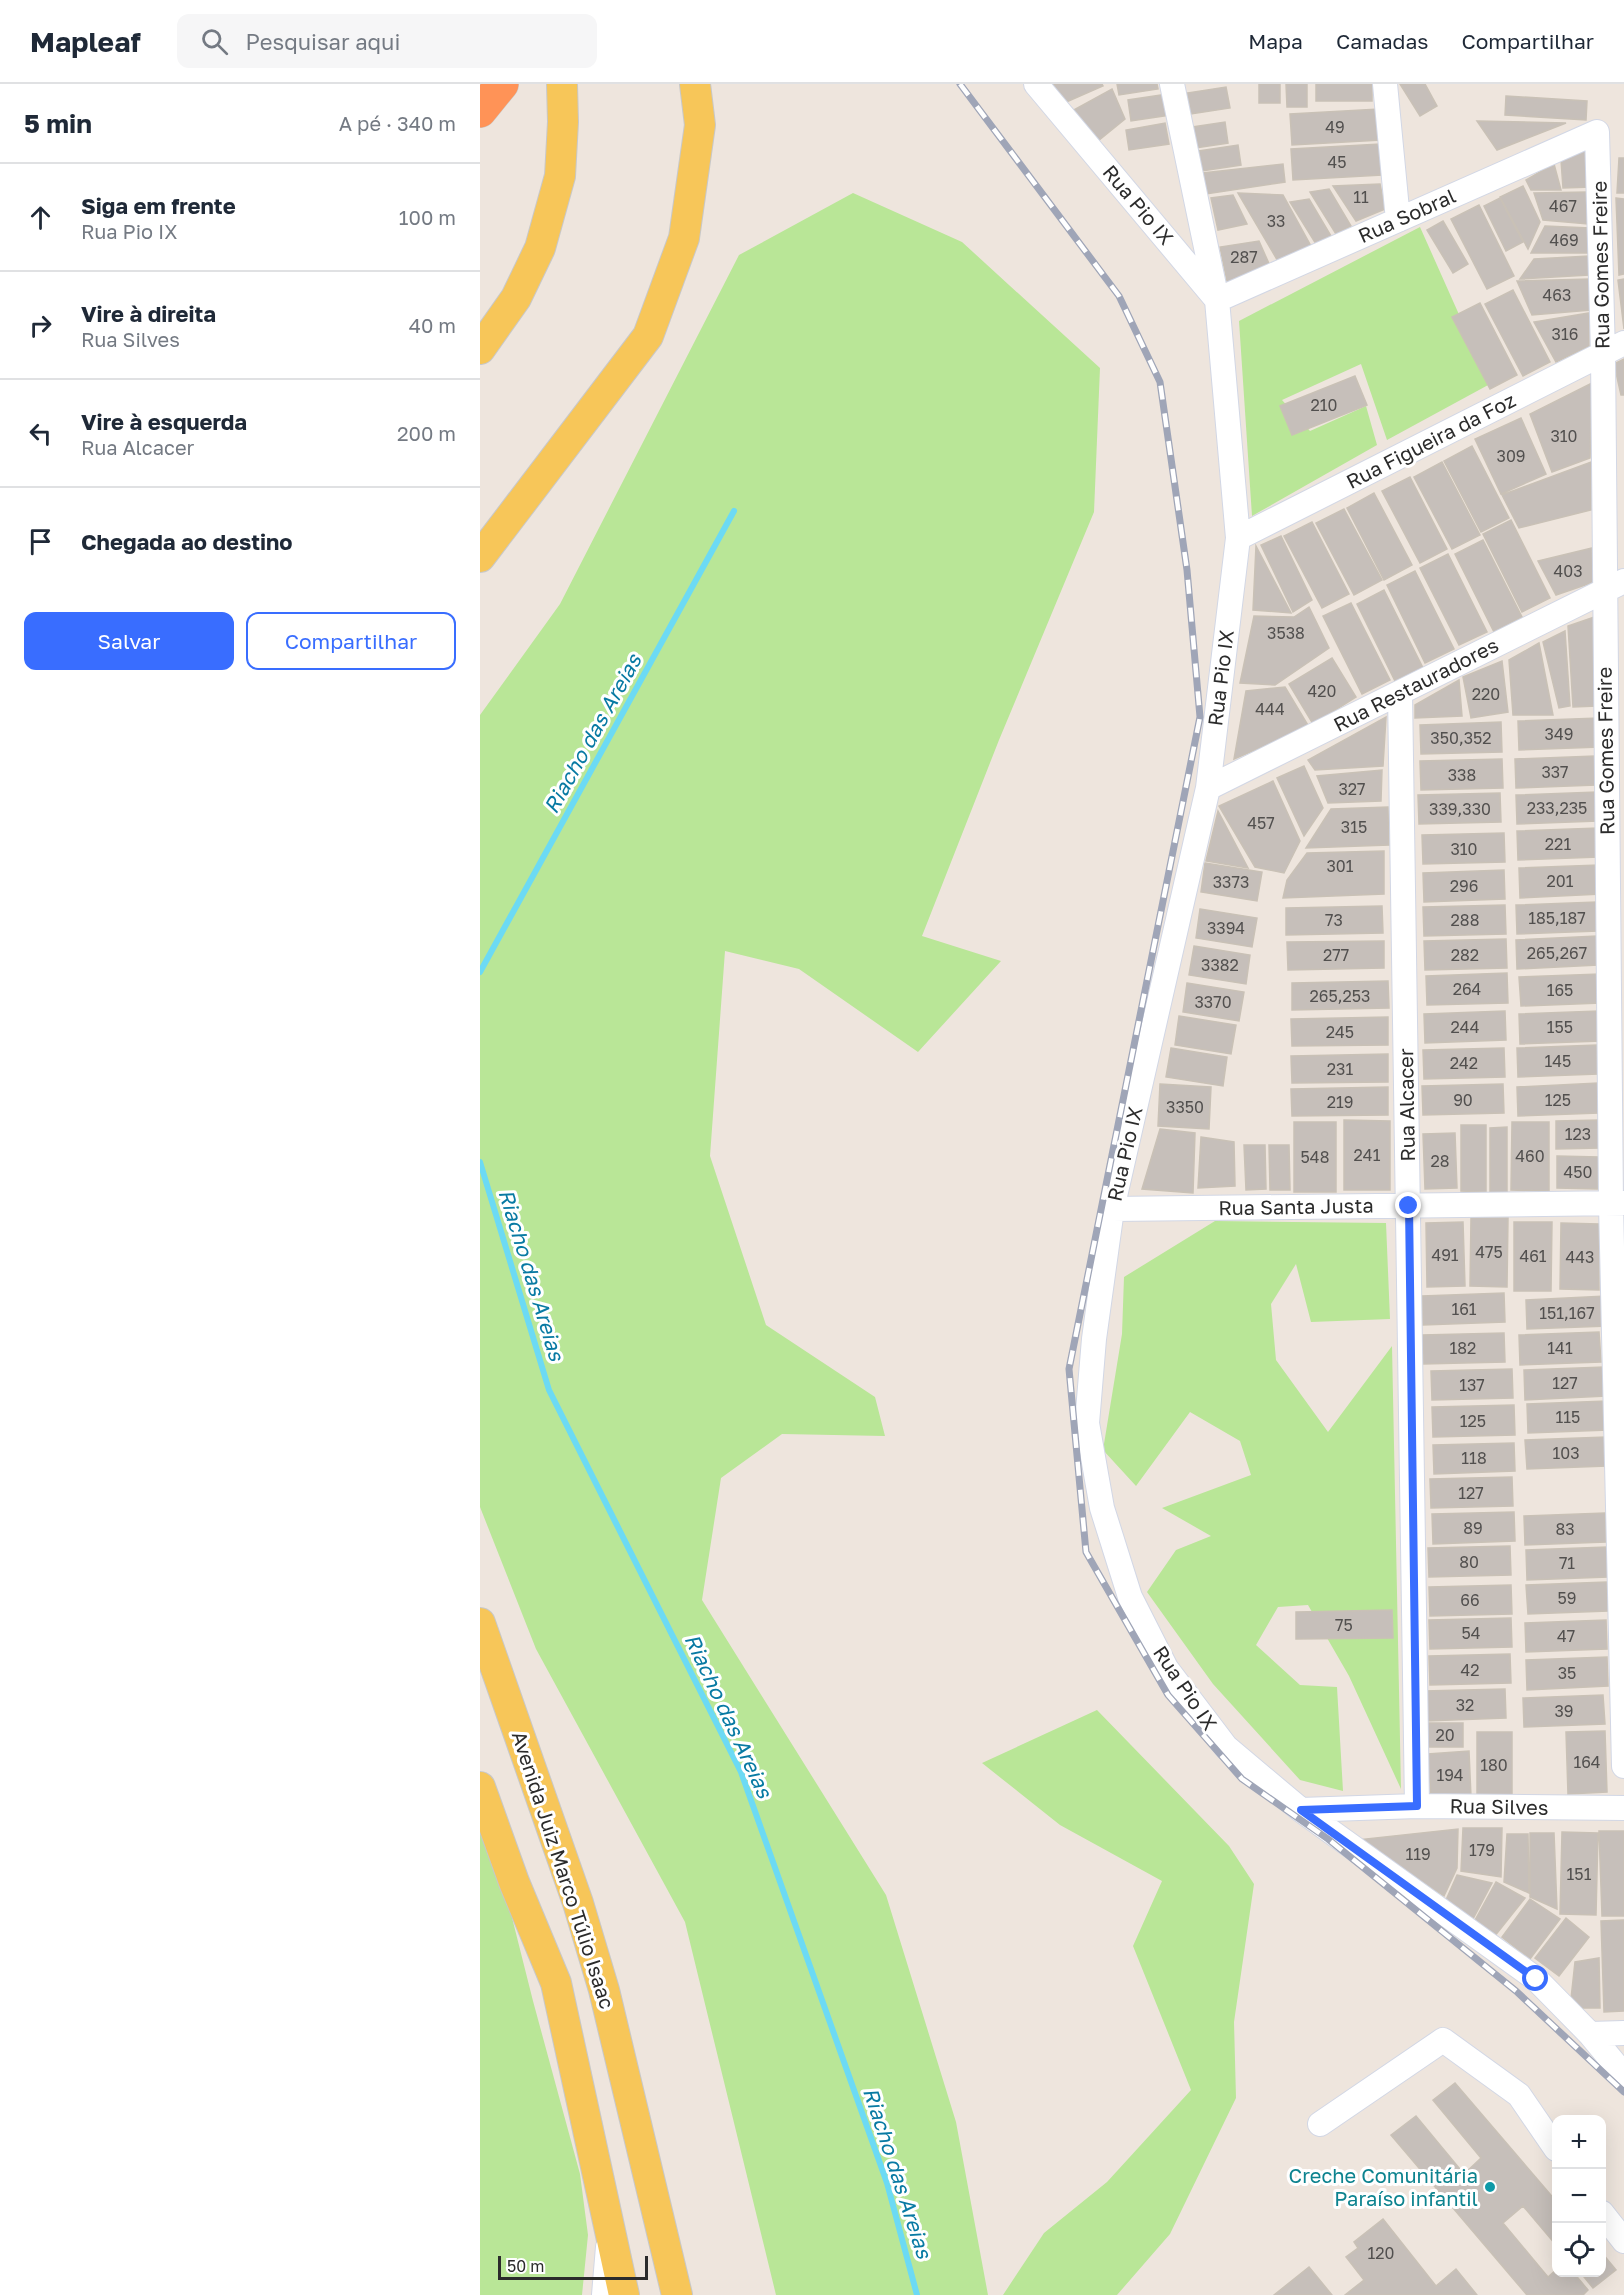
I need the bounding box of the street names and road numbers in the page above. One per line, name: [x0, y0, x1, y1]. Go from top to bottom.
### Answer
street label: Rua Pio IX: [1099, 160, 1179, 249]
street label: Rua Gomes Freire: [1587, 181, 1613, 349]
street label: Rua Sobral: [1354, 183, 1459, 247]
street label: Rua Figueira da Foz: [1342, 387, 1519, 493]
street label: Rua Pio IX: [1202, 629, 1238, 727]
street label: Rua Restauradores: [1329, 632, 1502, 736]
street label: Rua Gomes Freire: [1592, 667, 1618, 835]
street label: Rua Alcacer: [1393, 1048, 1419, 1162]
street label: Rua Pio IX: [1101, 1104, 1147, 1204]
street label: Rua Santa Justa: [1218, 1193, 1374, 1219]
street label: Rua Pio IX: [1149, 1641, 1223, 1734]
street label: Avenida Juiz Marco Túlio Isaac: [508, 1728, 620, 2012]
street label: Rua Silves: [1449, 1793, 1549, 1819]

